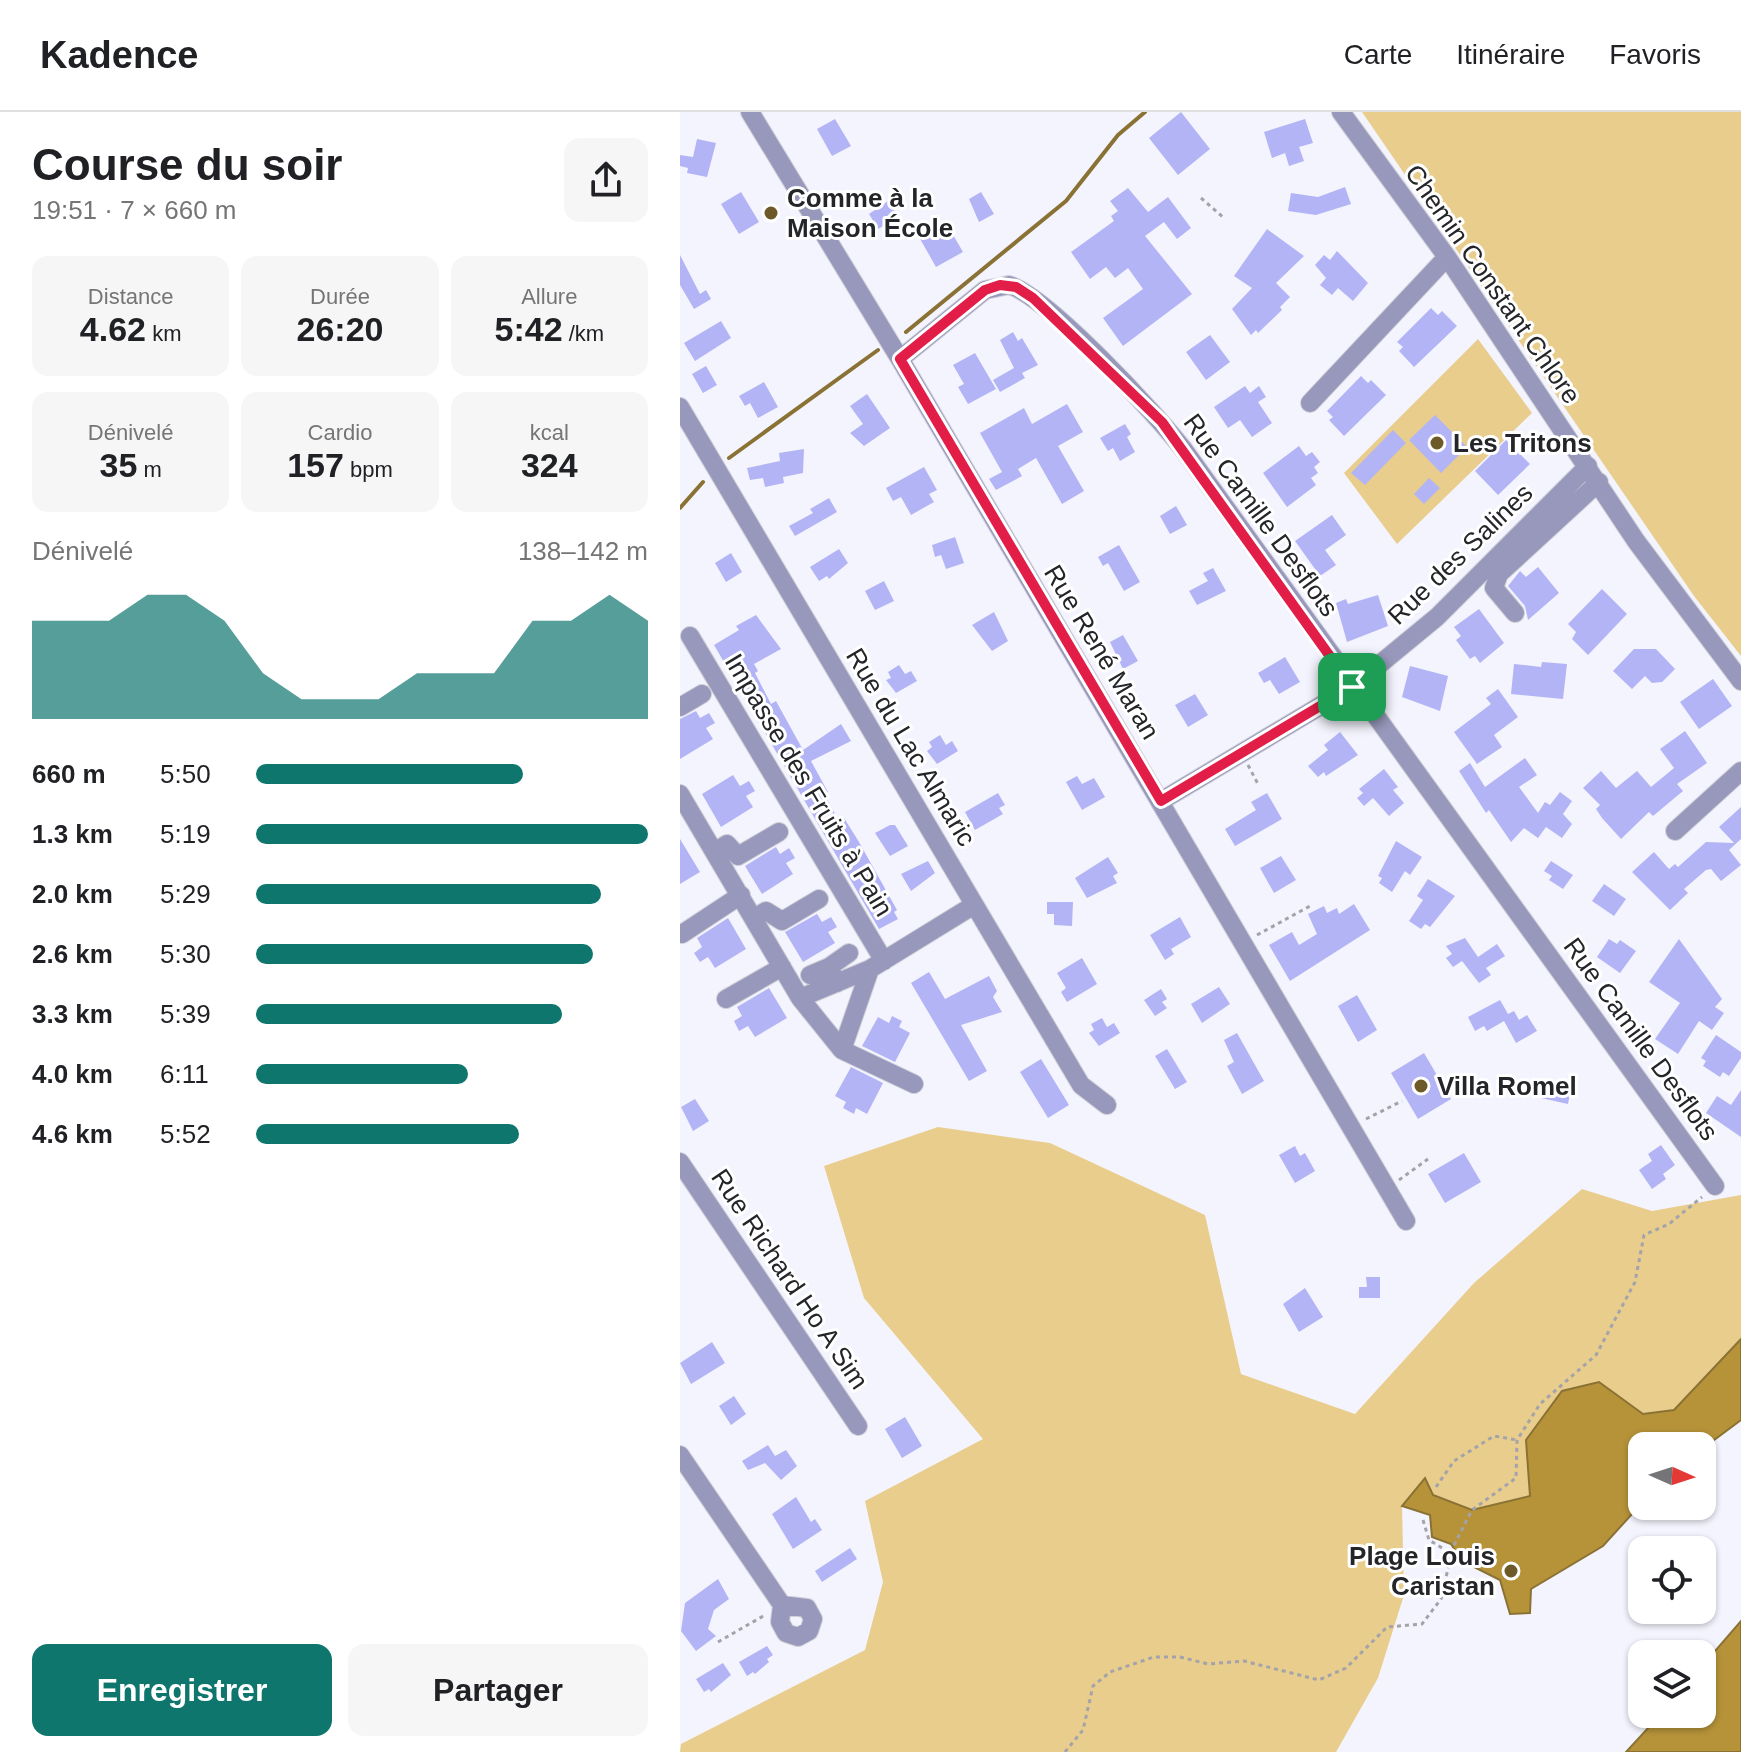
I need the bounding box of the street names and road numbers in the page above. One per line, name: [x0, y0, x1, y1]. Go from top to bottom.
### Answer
street label: Chemin Constant Chlore: [1399, 159, 1587, 409]
street label: Rue Camille Desflots: [1178, 408, 1344, 622]
street label: Rue des Salines: [1381, 477, 1539, 631]
street label: Rue René Maran: [1038, 559, 1166, 745]
street label: Rue du Lac Almaric: [840, 643, 982, 851]
street label: Impasse des Fruits à Pain: [719, 648, 899, 922]
street label: Rue Camille Desflots: [1558, 932, 1724, 1146]
street label: Rue Richard Ho A Sim: [705, 1163, 875, 1395]

